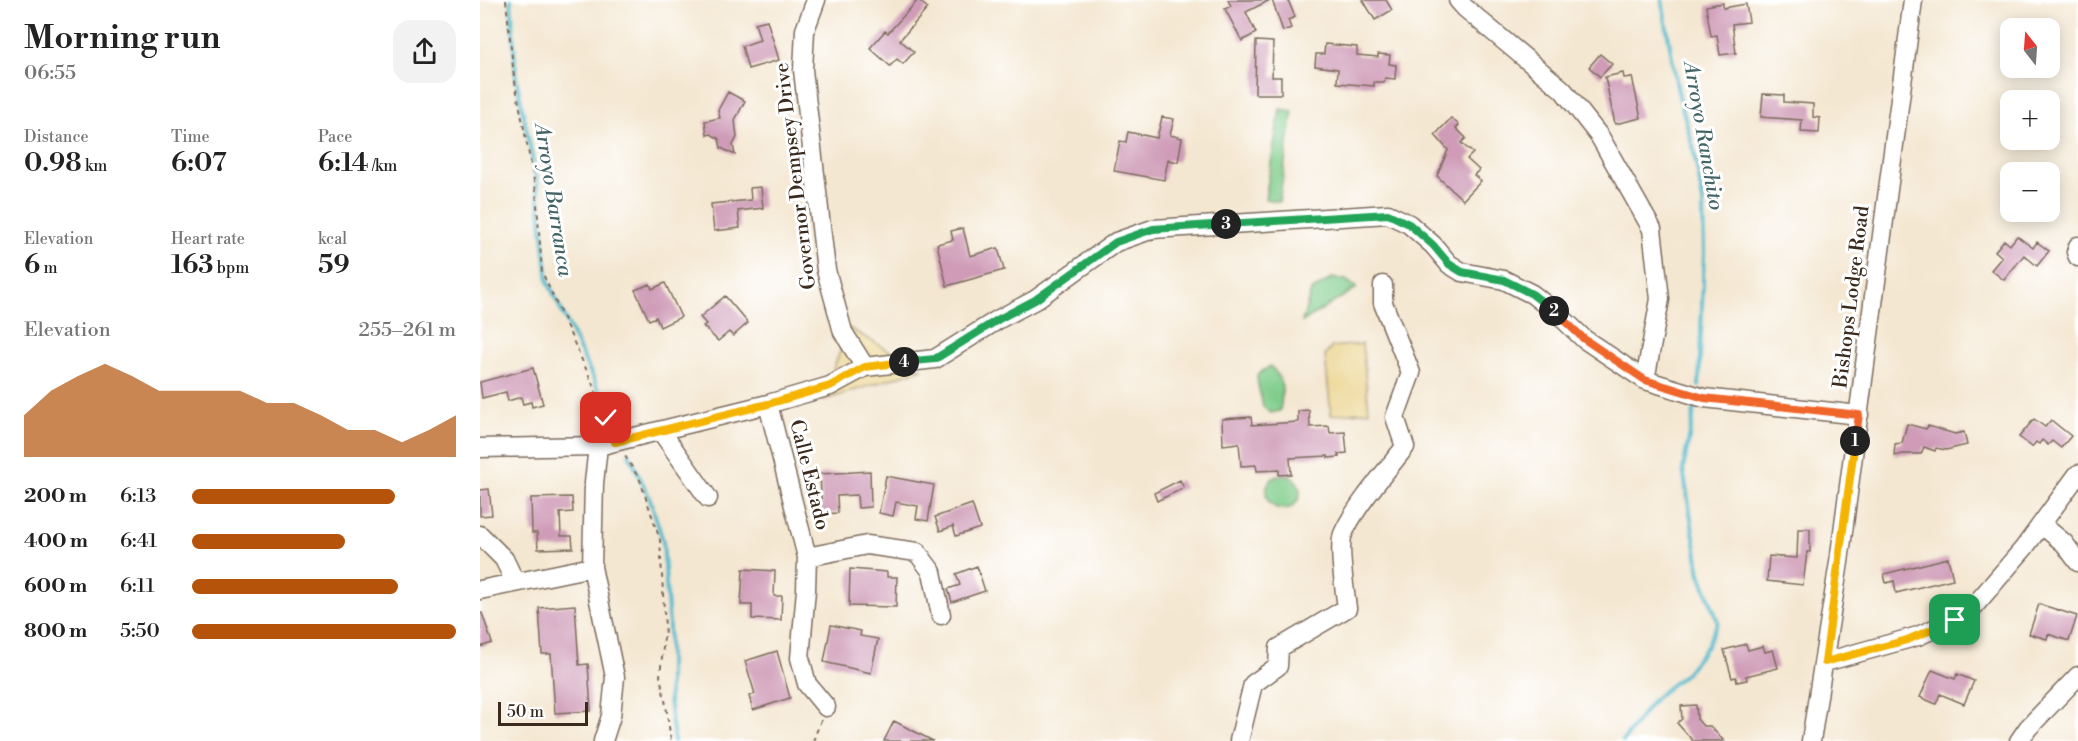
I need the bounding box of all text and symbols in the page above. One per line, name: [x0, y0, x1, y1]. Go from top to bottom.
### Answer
text: Morning run: [24, 18, 221, 59]
north arrow: [2000, 18, 2060, 78]
map controls: [2000, 18, 2060, 222]
button: share: [393, 20, 456, 83]
water label: Arroyo Ranchito: [1677, 58, 1729, 212]
text: 06:55: [24, 61, 76, 86]
street label: Governor Dempsey Drive: [770, 61, 822, 291]
button: +: [2000, 90, 2060, 150]
water label: Arroyo Barranca: [528, 120, 578, 279]
text: Distance: [24, 127, 89, 147]
text: Time: [171, 127, 210, 147]
text: Pace: [318, 127, 352, 147]
text: 0.98: [24, 147, 82, 179]
text: 6:07: [171, 147, 227, 179]
text: 6:14: [318, 147, 369, 179]
text: km: [82, 156, 107, 176]
text: /km: [369, 156, 397, 176]
button: −: [2000, 162, 2060, 222]
street label: Bishops Lodge Road: [1828, 204, 1876, 391]
pin: 3: [1211, 209, 1241, 239]
text: 3: [1221, 214, 1231, 234]
text: Elevation: [24, 229, 93, 249]
text: Heart rate: [171, 229, 245, 249]
text: kcal: [318, 229, 347, 249]
text: 6: [24, 249, 40, 281]
text: 163: [171, 249, 214, 281]
text: 59: [318, 249, 350, 281]
text: m: [40, 258, 58, 278]
text: bpm: [214, 258, 249, 278]
pin: 2: [1539, 296, 1569, 326]
text: 2: [1549, 301, 1559, 321]
text: Elevation: [24, 318, 111, 343]
text: 255–261 m: [359, 318, 456, 343]
pin: 4: [889, 347, 919, 377]
text: 4: [899, 352, 909, 372]
pin: [580, 392, 631, 443]
icon: check: [589, 401, 622, 434]
street label: Calle Estado: [783, 417, 835, 533]
pin: 1: [1840, 426, 1870, 456]
text: 1: [1851, 431, 1859, 451]
text: 200 m: [24, 484, 87, 509]
text: 6:13: [120, 484, 156, 509]
text: 400 m: [24, 529, 88, 554]
text: 6:41: [120, 529, 157, 554]
text: 600 m: [24, 574, 87, 599]
text: 6:11: [120, 574, 155, 599]
pin: [1929, 594, 1980, 645]
icon: arrive: [1938, 603, 1971, 636]
text: 800 m: [24, 619, 87, 644]
text: 5:50: [120, 619, 160, 644]
scale bar: [498, 699, 588, 726]
text: 50 m: [507, 702, 544, 722]

